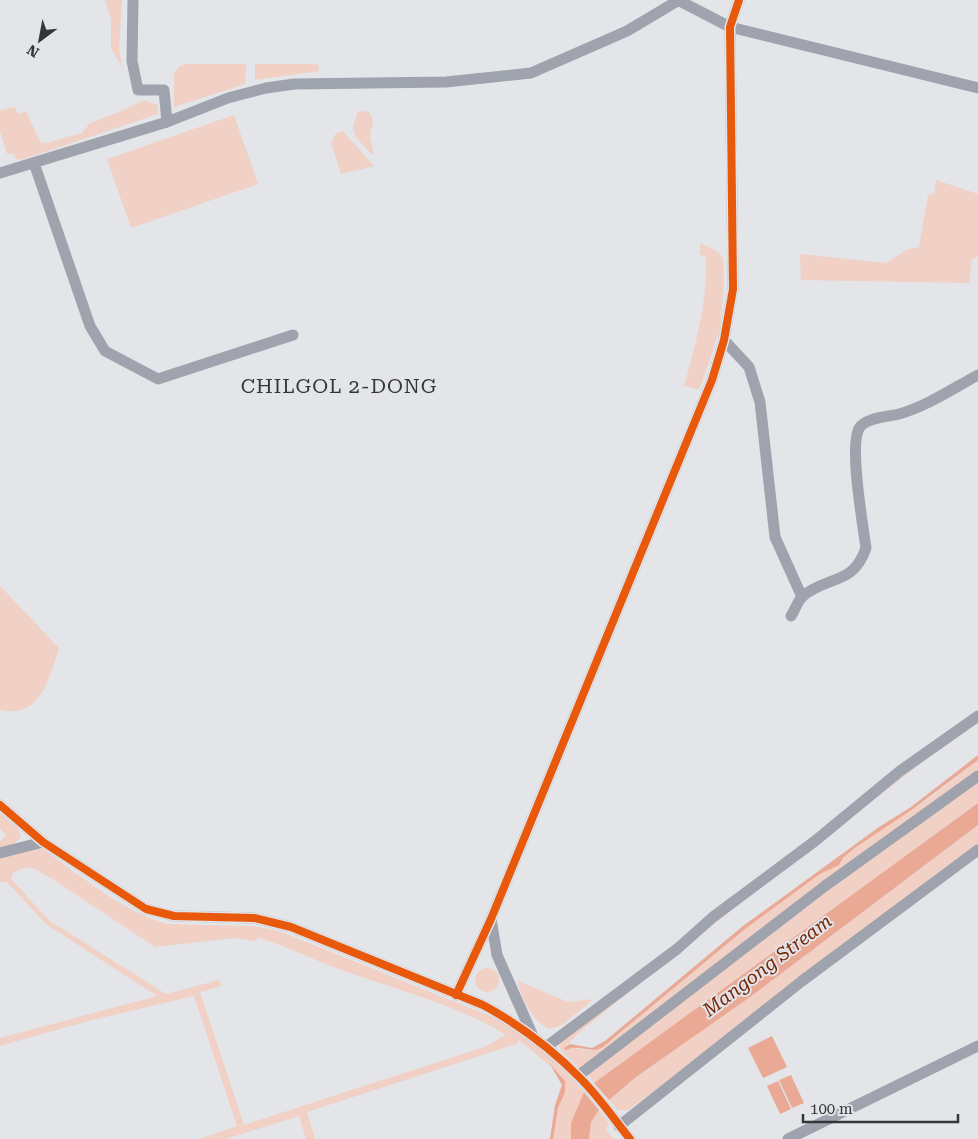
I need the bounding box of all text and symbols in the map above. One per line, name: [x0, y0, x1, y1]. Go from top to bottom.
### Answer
north arrow: [15, 15, 65, 65]
text: N: [24, 41, 42, 61]
district label: CHILGOL 2-DONG: [241, 374, 437, 398]
water label: Mangong Stream: [697, 909, 837, 1022]
scale bar: [803, 1092, 958, 1124]
text: 100 m: [810, 1100, 853, 1118]

